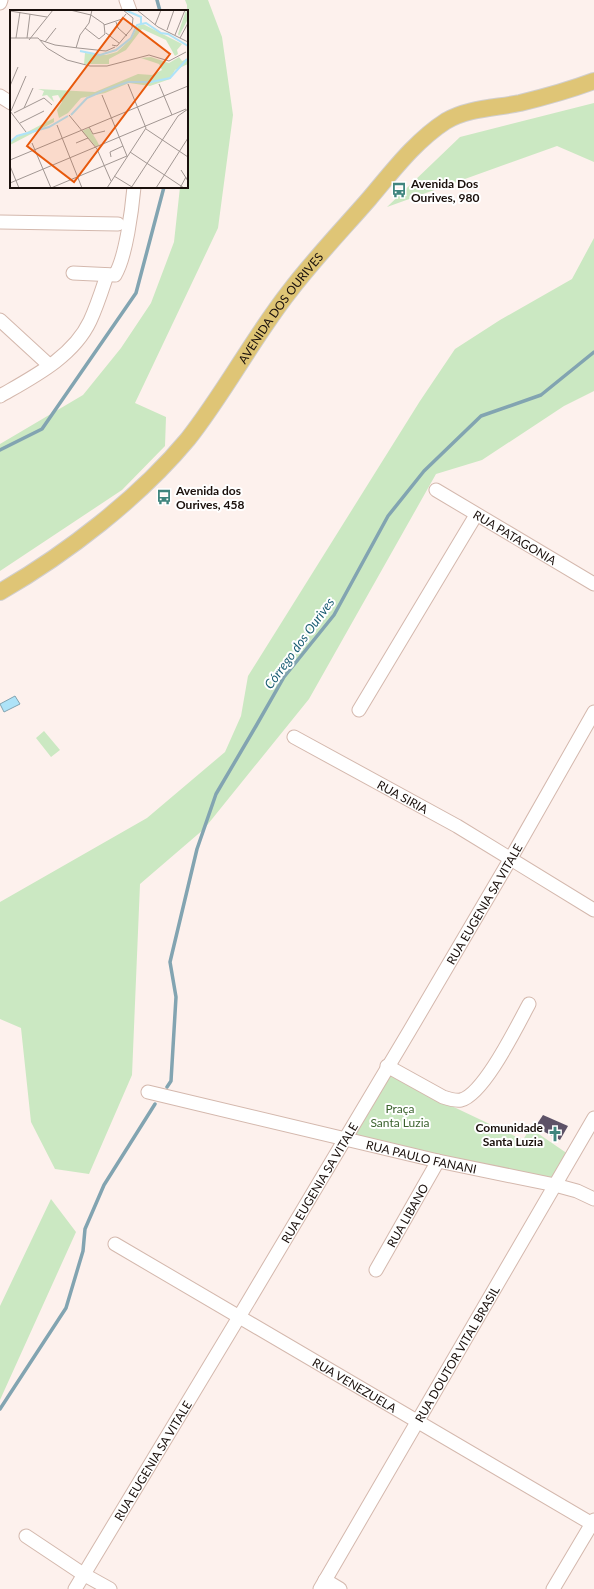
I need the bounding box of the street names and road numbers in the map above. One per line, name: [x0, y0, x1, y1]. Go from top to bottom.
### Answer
street label: AVENIDA DOS OURIVES: [235, 249, 326, 366]
street label: RUA PATAGONIA: [471, 507, 560, 568]
street label: RUA SIRIA: [375, 776, 432, 817]
street label: RUA EUGENIA SA VITALE: [443, 841, 525, 967]
street label: RUA EUGENIA SA VITALE: [277, 1120, 361, 1246]
street label: RUA PAULO FANANI: [365, 1137, 478, 1176]
street label: RUA LIBANO: [383, 1180, 431, 1250]
street label: RUA DOUTOR VITAL BRASIL: [411, 1283, 502, 1425]
street label: RUA VENEZUELA: [310, 1354, 400, 1416]
street label: RUA EUGENIA SA VITALE: [111, 1398, 194, 1523]

